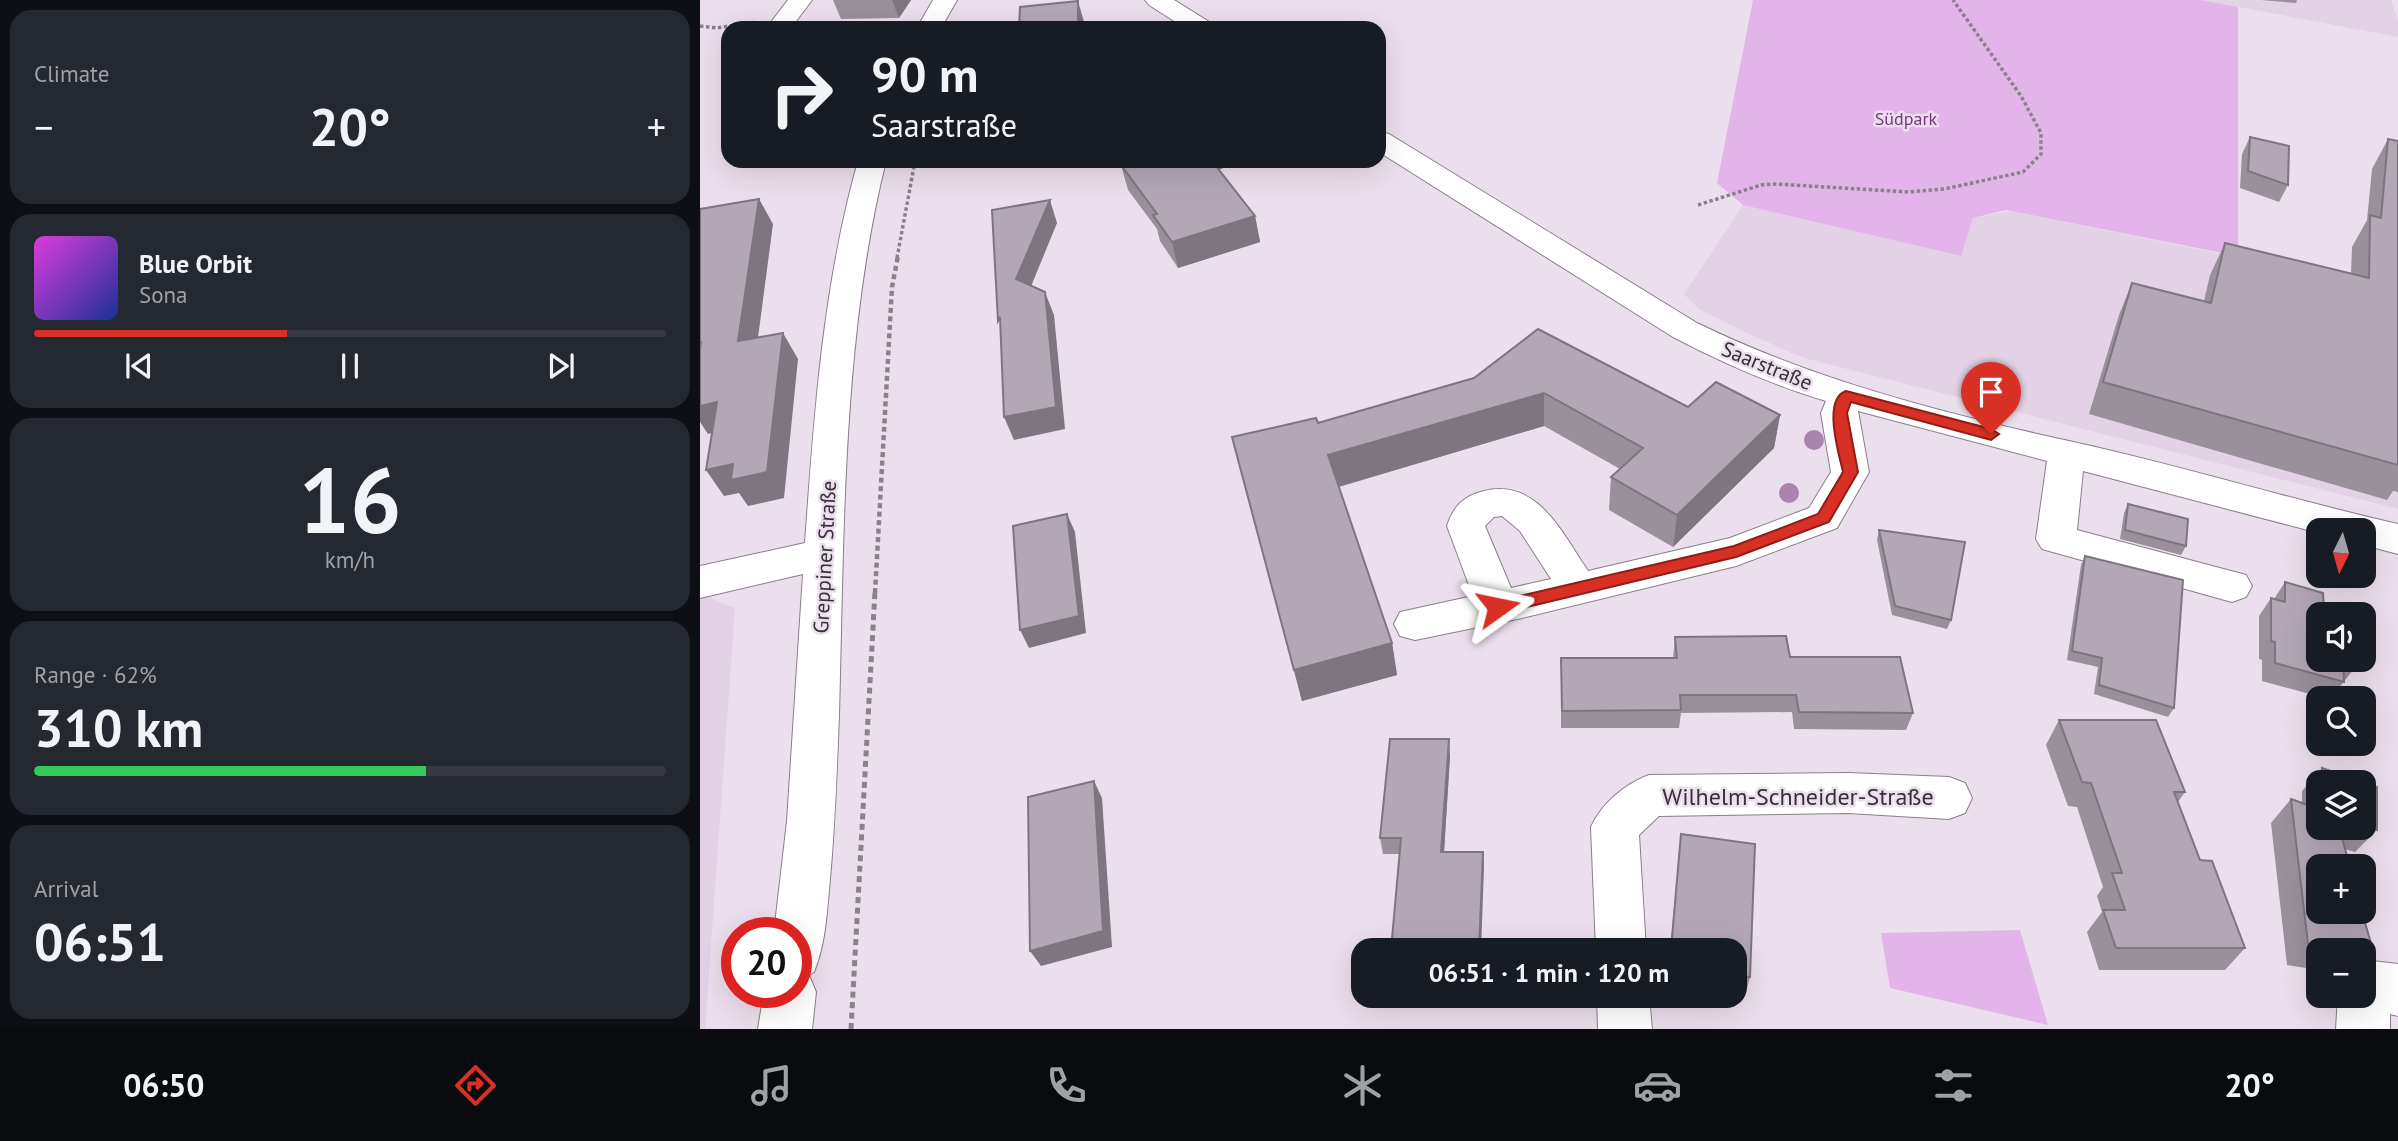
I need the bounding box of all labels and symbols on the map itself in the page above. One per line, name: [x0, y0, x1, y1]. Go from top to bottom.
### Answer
park label: Südpark: [1875, 107, 1938, 130]
street label: Saarstraße: [1718, 335, 1817, 396]
pin: [1961, 362, 2021, 434]
street label: Greppiner Straße: [807, 480, 842, 634]
north arrow: [2306, 518, 2376, 588]
position arrow: [1461, 570, 1535, 644]
street label: Wilhelm-Schneider-Straße: [1662, 781, 1934, 812]
speed limit sign: 20: [721, 917, 812, 1008]

